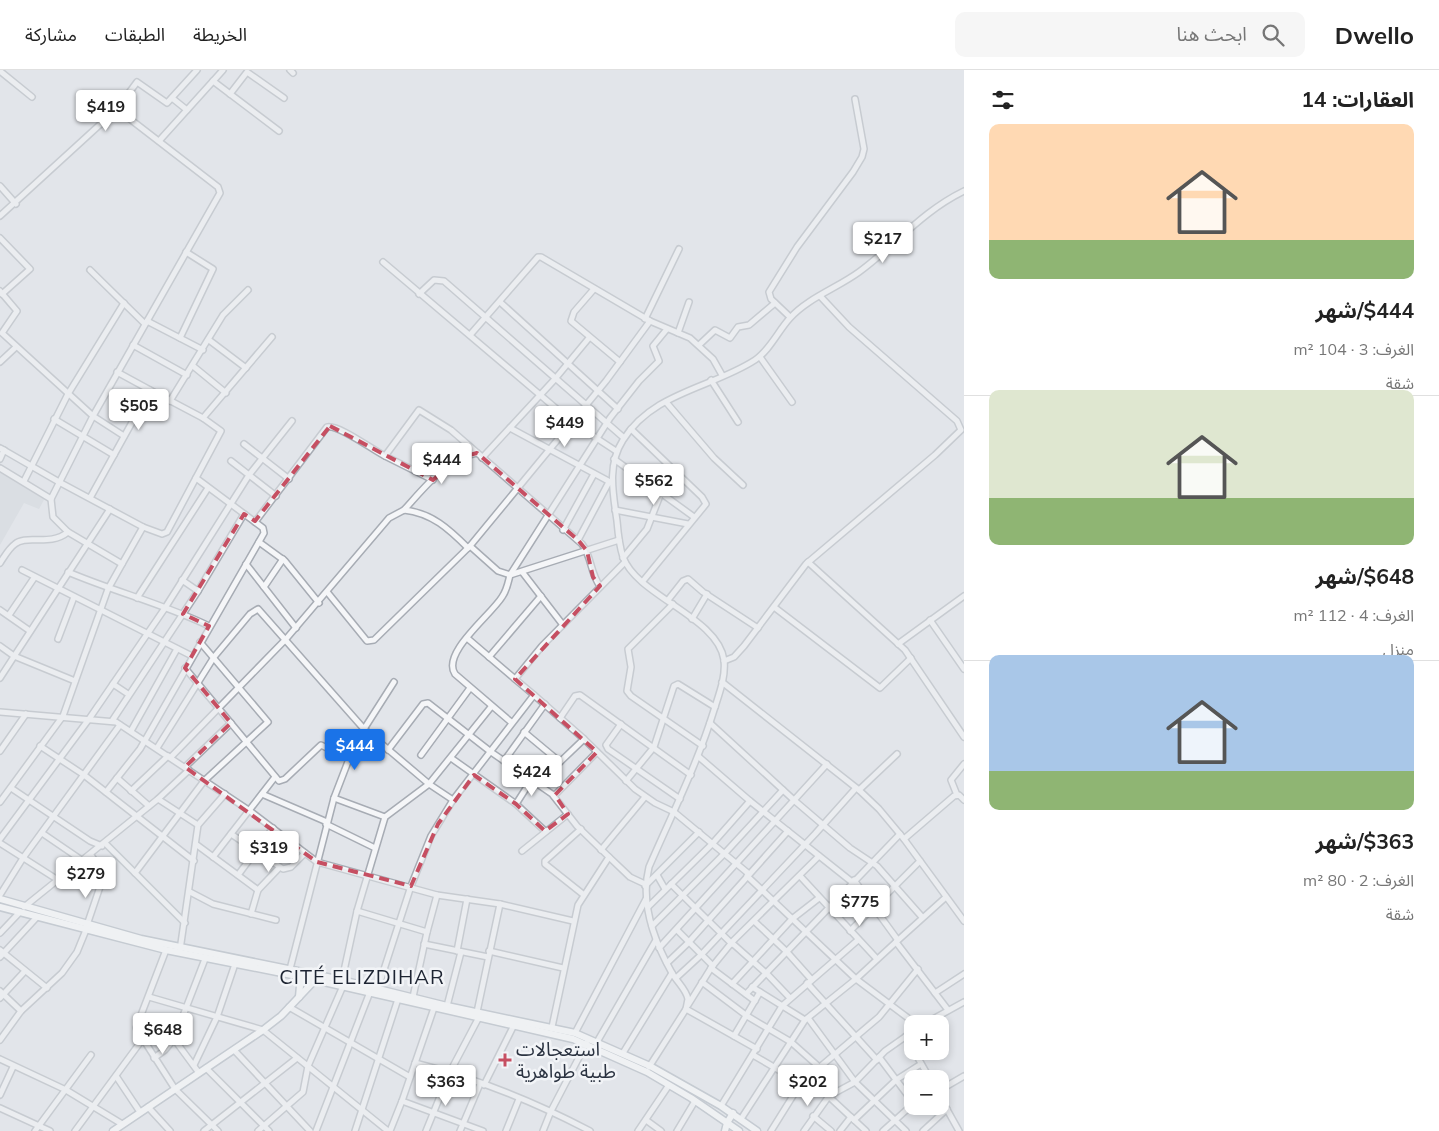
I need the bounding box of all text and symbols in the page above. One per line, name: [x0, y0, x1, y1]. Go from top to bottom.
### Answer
search box: [955, 12, 1305, 57]
text: Dwello: [1335, 20, 1414, 50]
icon: search: [1259, 21, 1287, 49]
text: ابحث هنا: [1176, 22, 1247, 46]
text: مشاركة: [25, 23, 77, 46]
text: الطبقات: [105, 23, 165, 46]
text: الخريطة: [193, 23, 247, 46]
icon: filters: [989, 86, 1017, 114]
text: العقارات: 14: [1301, 86, 1414, 112]
pin: $419: [76, 90, 136, 132]
text: $419: [87, 96, 125, 116]
icon: home: [1157, 157, 1247, 247]
pin: $217: [853, 222, 913, 264]
text: $217: [864, 228, 902, 248]
text: $444/شهر: [1316, 297, 1414, 323]
text: الغرف: 3 · 104 m²: [1293, 339, 1414, 359]
text: شقة: [1386, 373, 1414, 393]
pin: $505: [109, 388, 169, 431]
text: $505: [120, 395, 158, 415]
pin: $449: [535, 406, 595, 448]
text: $449: [546, 412, 584, 432]
icon: home: [1157, 422, 1247, 512]
pin: $444: [412, 442, 472, 485]
text: $444: [423, 449, 461, 469]
pin: $562: [624, 464, 684, 506]
text: $562: [635, 470, 673, 490]
text: $648/شهر: [1316, 563, 1414, 589]
text: الغرف: 4 · 112 m²: [1293, 605, 1414, 625]
text: منزل: [1383, 639, 1414, 659]
icon: home: [1157, 687, 1247, 777]
pin: $444: [325, 728, 385, 771]
text: $444: [336, 735, 374, 755]
pin: $424: [502, 754, 562, 797]
text: $424: [513, 761, 551, 781]
text: $363/شهر: [1316, 828, 1414, 854]
pin: $319: [239, 830, 299, 873]
text: $319: [250, 837, 288, 857]
pin: $279: [56, 856, 116, 899]
text: $279: [67, 863, 105, 883]
text: الغرف: 2 · 80 m²: [1303, 870, 1414, 890]
pin: $775: [830, 884, 890, 927]
text: $775: [841, 891, 879, 911]
text: شقة: [1386, 904, 1414, 924]
district label: CITÉ ELIZDIHAR: [279, 964, 445, 989]
pin: $648: [133, 1012, 193, 1055]
map controls: [904, 1015, 949, 1115]
button: +: [904, 1015, 949, 1060]
text: $648: [144, 1019, 182, 1039]
place label: استعجالات طبية طواهرية: [516, 1037, 616, 1083]
marker: استعجالات طبية طواهرية: [498, 1053, 512, 1067]
pin: $363: [416, 1064, 476, 1107]
pin: $202: [778, 1064, 838, 1107]
button: −: [904, 1070, 949, 1115]
text: $363: [427, 1071, 465, 1091]
text: $202: [789, 1071, 827, 1091]

